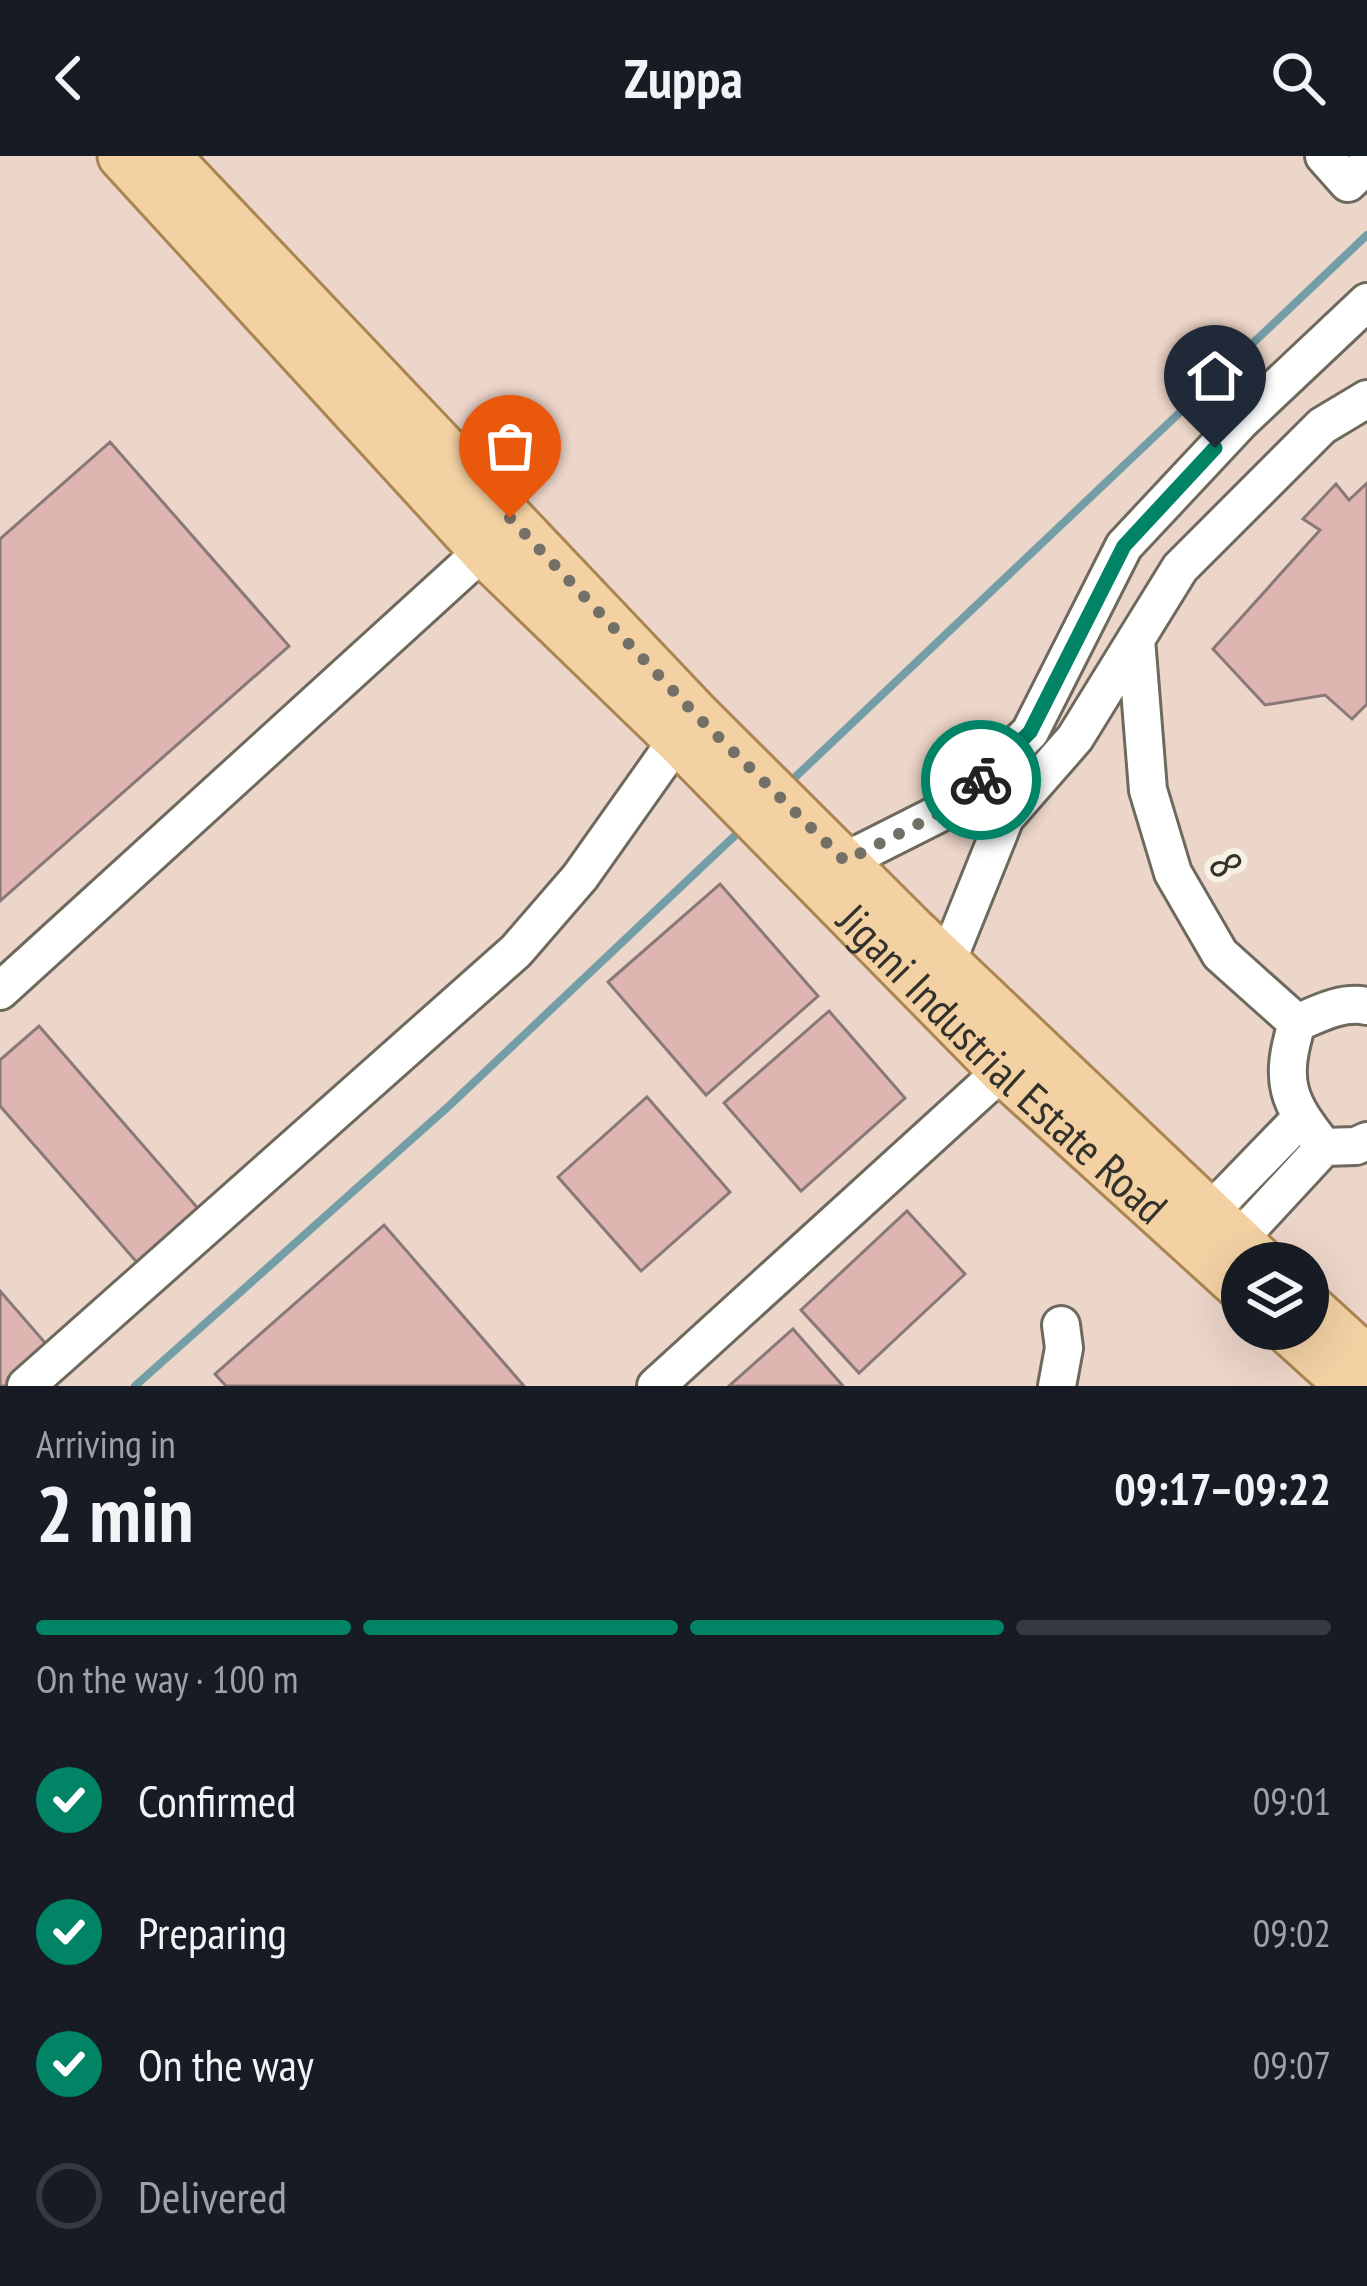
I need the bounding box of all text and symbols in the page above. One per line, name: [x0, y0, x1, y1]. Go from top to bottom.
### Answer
text: Zuppa: [624, 43, 743, 113]
icon: back: [36, 45, 102, 111]
icon: search: [1265, 45, 1331, 111]
pin: [1164, 325, 1266, 448]
icon: home: [1182, 343, 1248, 409]
pin: [459, 395, 561, 518]
icon: bag: [477, 413, 543, 479]
courier: [921, 720, 1041, 840]
icon: bike: [948, 747, 1014, 813]
street label: 8: [1196, 842, 1257, 887]
street label: Jigani Industrial Estate Road: [825, 890, 1180, 1235]
map controls: [1221, 1242, 1329, 1350]
button: layers: [1221, 1242, 1329, 1350]
text: Arriving in: [36, 1418, 176, 1469]
text: 09:17–09:22: [1114, 1459, 1331, 1517]
text: 2 min: [36, 1463, 194, 1564]
text: On the way · 100 m: [36, 1653, 298, 1704]
icon: check: [36, 1767, 102, 1833]
text: Confirmed: [138, 1771, 296, 1829]
text: 09:01: [1253, 1775, 1331, 1826]
icon: check: [36, 1899, 102, 1965]
text: Preparing: [138, 1903, 287, 1961]
text: 09:02: [1253, 1907, 1331, 1958]
icon: check: [36, 2031, 102, 2097]
text: On the way: [138, 2035, 314, 2093]
text: 09:07: [1253, 2039, 1331, 2090]
text: Delivered: [138, 2167, 287, 2225]

